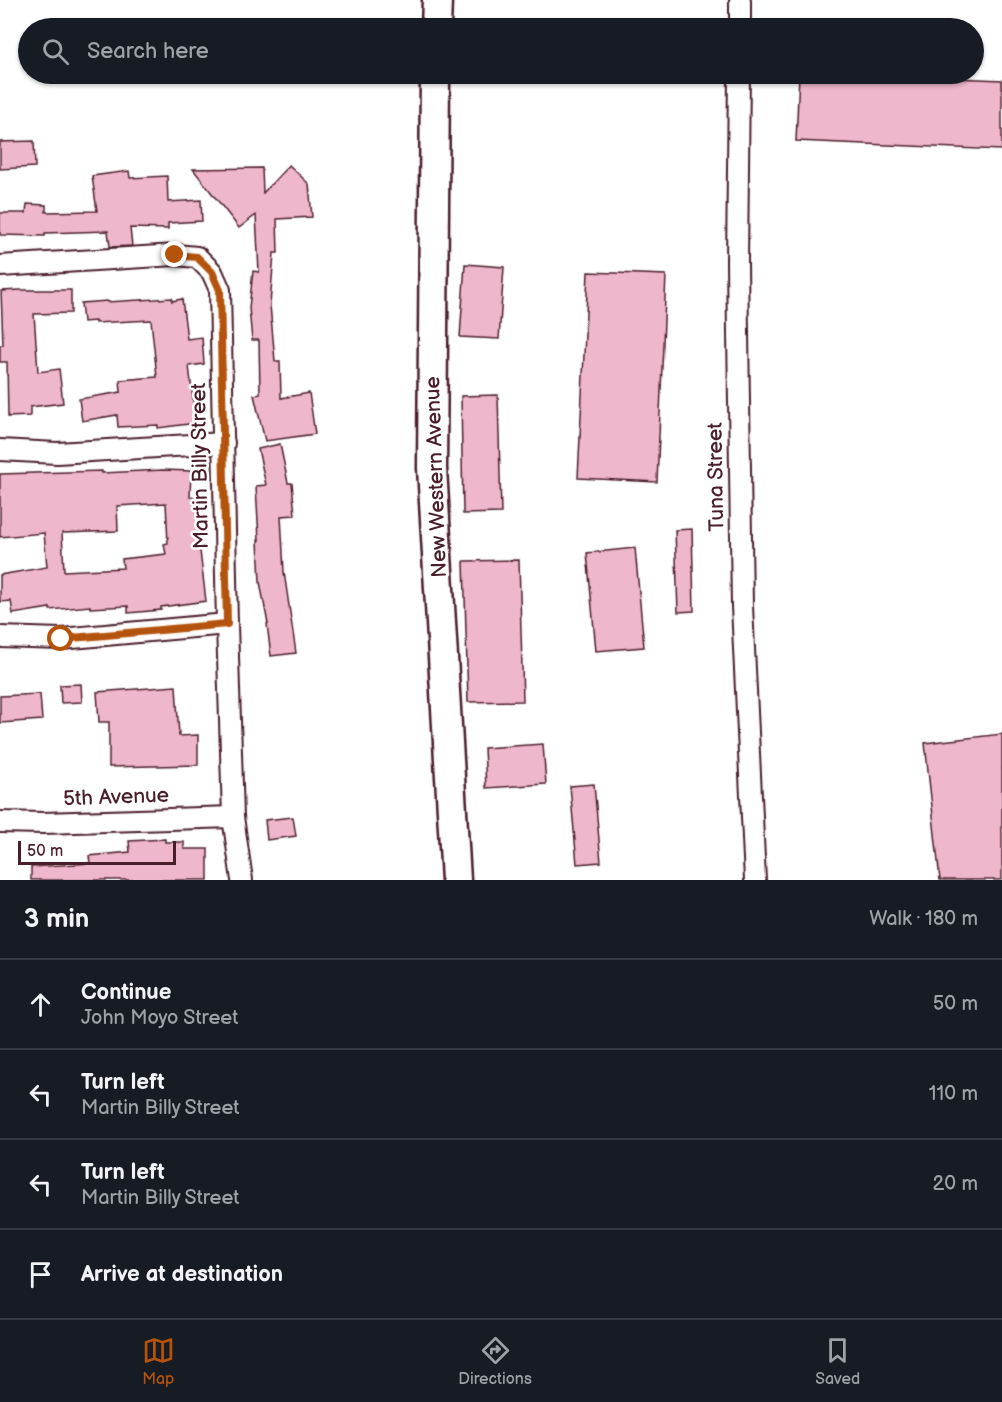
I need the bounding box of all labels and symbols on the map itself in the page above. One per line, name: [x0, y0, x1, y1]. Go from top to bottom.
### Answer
route end: [161, 241, 187, 267]
street label: New Western Avenue: [420, 376, 452, 578]
street label: Martin Billy Street: [186, 382, 214, 549]
street label: Tuna Street: [703, 422, 729, 532]
route start: [47, 625, 73, 651]
street label: 5th Avenue: [62, 783, 170, 811]
scale bar: [18, 838, 176, 866]

